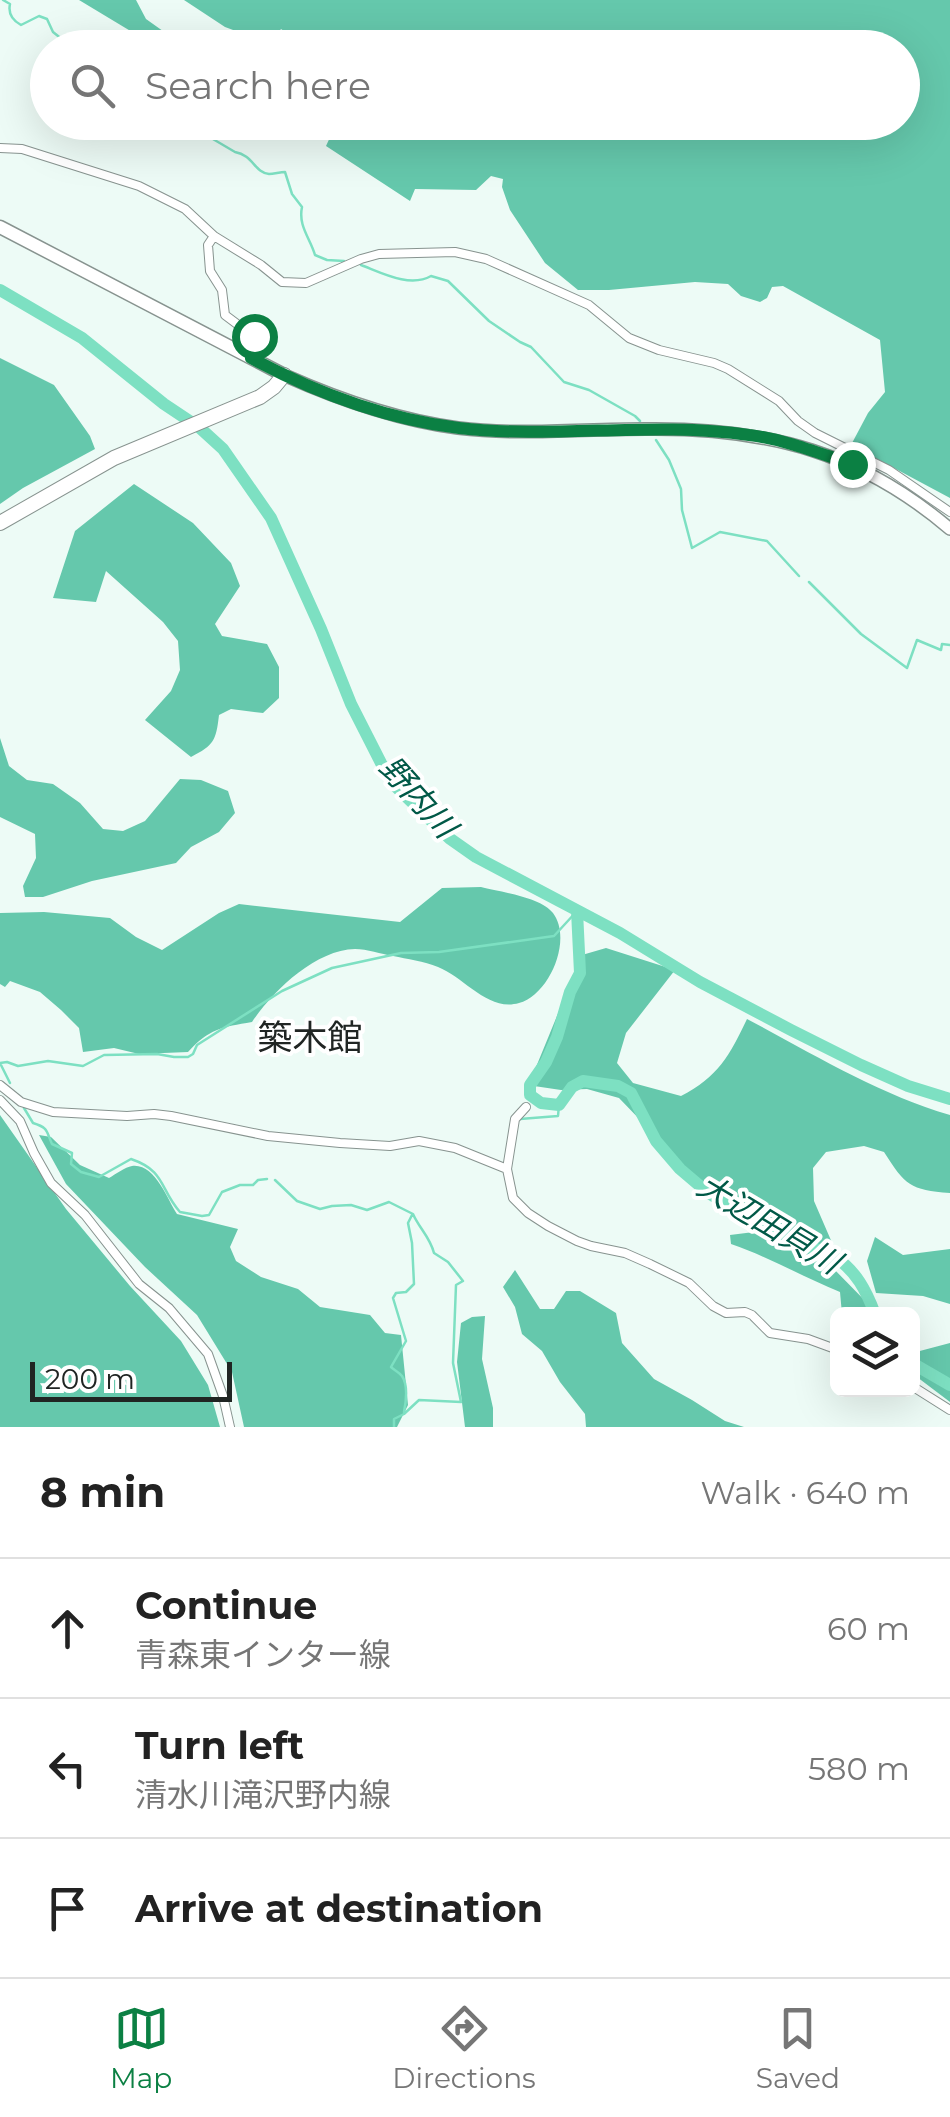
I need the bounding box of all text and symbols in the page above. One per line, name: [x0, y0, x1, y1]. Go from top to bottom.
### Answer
search box: [30, 30, 920, 140]
icon: search: [65, 58, 120, 113]
text: Search here: [145, 62, 371, 109]
route start: [232, 314, 278, 360]
route end: [830, 442, 876, 488]
water label: 野内川: [372, 748, 467, 848]
district label: 築木館: [257, 1016, 363, 1059]
water label: 大辺田貝川: [691, 1166, 850, 1283]
map controls: [830, 1307, 920, 1397]
button: layers: [830, 1307, 920, 1397]
scale bar: [30, 1357, 232, 1402]
text: 200 m: [45, 1362, 135, 1396]
text: 8 min: [40, 1466, 165, 1518]
text: Walk · 640 m: [701, 1473, 910, 1512]
text: Continue: [135, 1582, 317, 1629]
icon: ahead: [40, 1601, 95, 1656]
text: 60 m: [827, 1609, 910, 1648]
text: 青森東インター線: [135, 1635, 391, 1674]
text: Turn left: [135, 1722, 304, 1769]
icon: left: [40, 1741, 95, 1796]
text: 580 m: [808, 1749, 910, 1788]
text: 清水川滝沢野内線: [135, 1775, 391, 1814]
icon: arrive: [40, 1881, 95, 1936]
text: Arrive at destination: [135, 1885, 543, 1932]
tab: Map: [110, 2001, 172, 2095]
tab: Directions: [392, 2001, 536, 2095]
tab: Saved: [756, 2001, 840, 2095]

